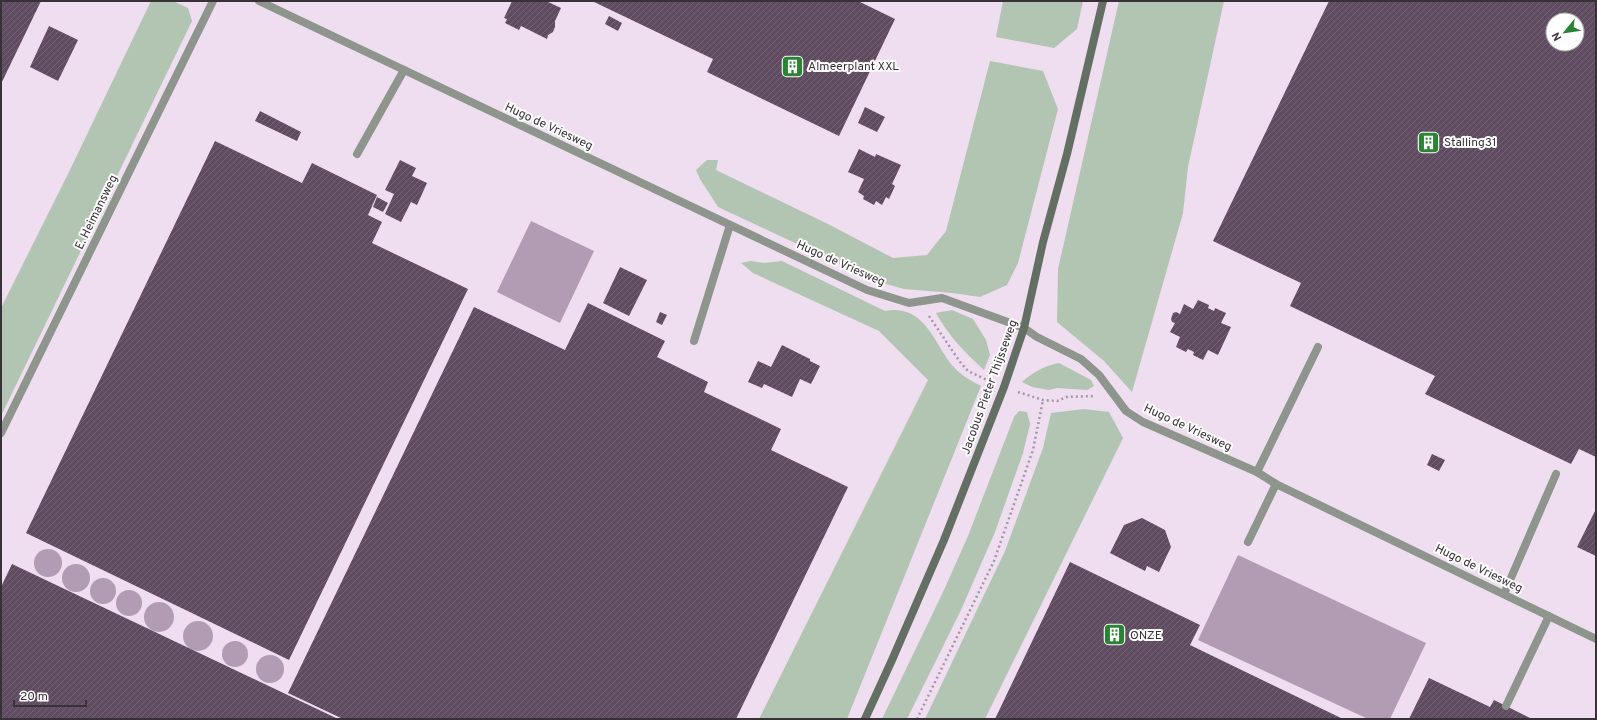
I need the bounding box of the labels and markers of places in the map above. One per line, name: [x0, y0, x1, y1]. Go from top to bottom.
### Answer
building icon: Almeerplant XXL: [779, 53, 805, 79]
place label: Almeerplant XXL: [808, 59, 899, 75]
building icon: Stalling31: [1415, 129, 1441, 155]
place label: Stalling31: [1444, 135, 1497, 151]
building icon: ONZE: [1102, 622, 1128, 648]
place label: ONZE: [1130, 628, 1162, 644]

